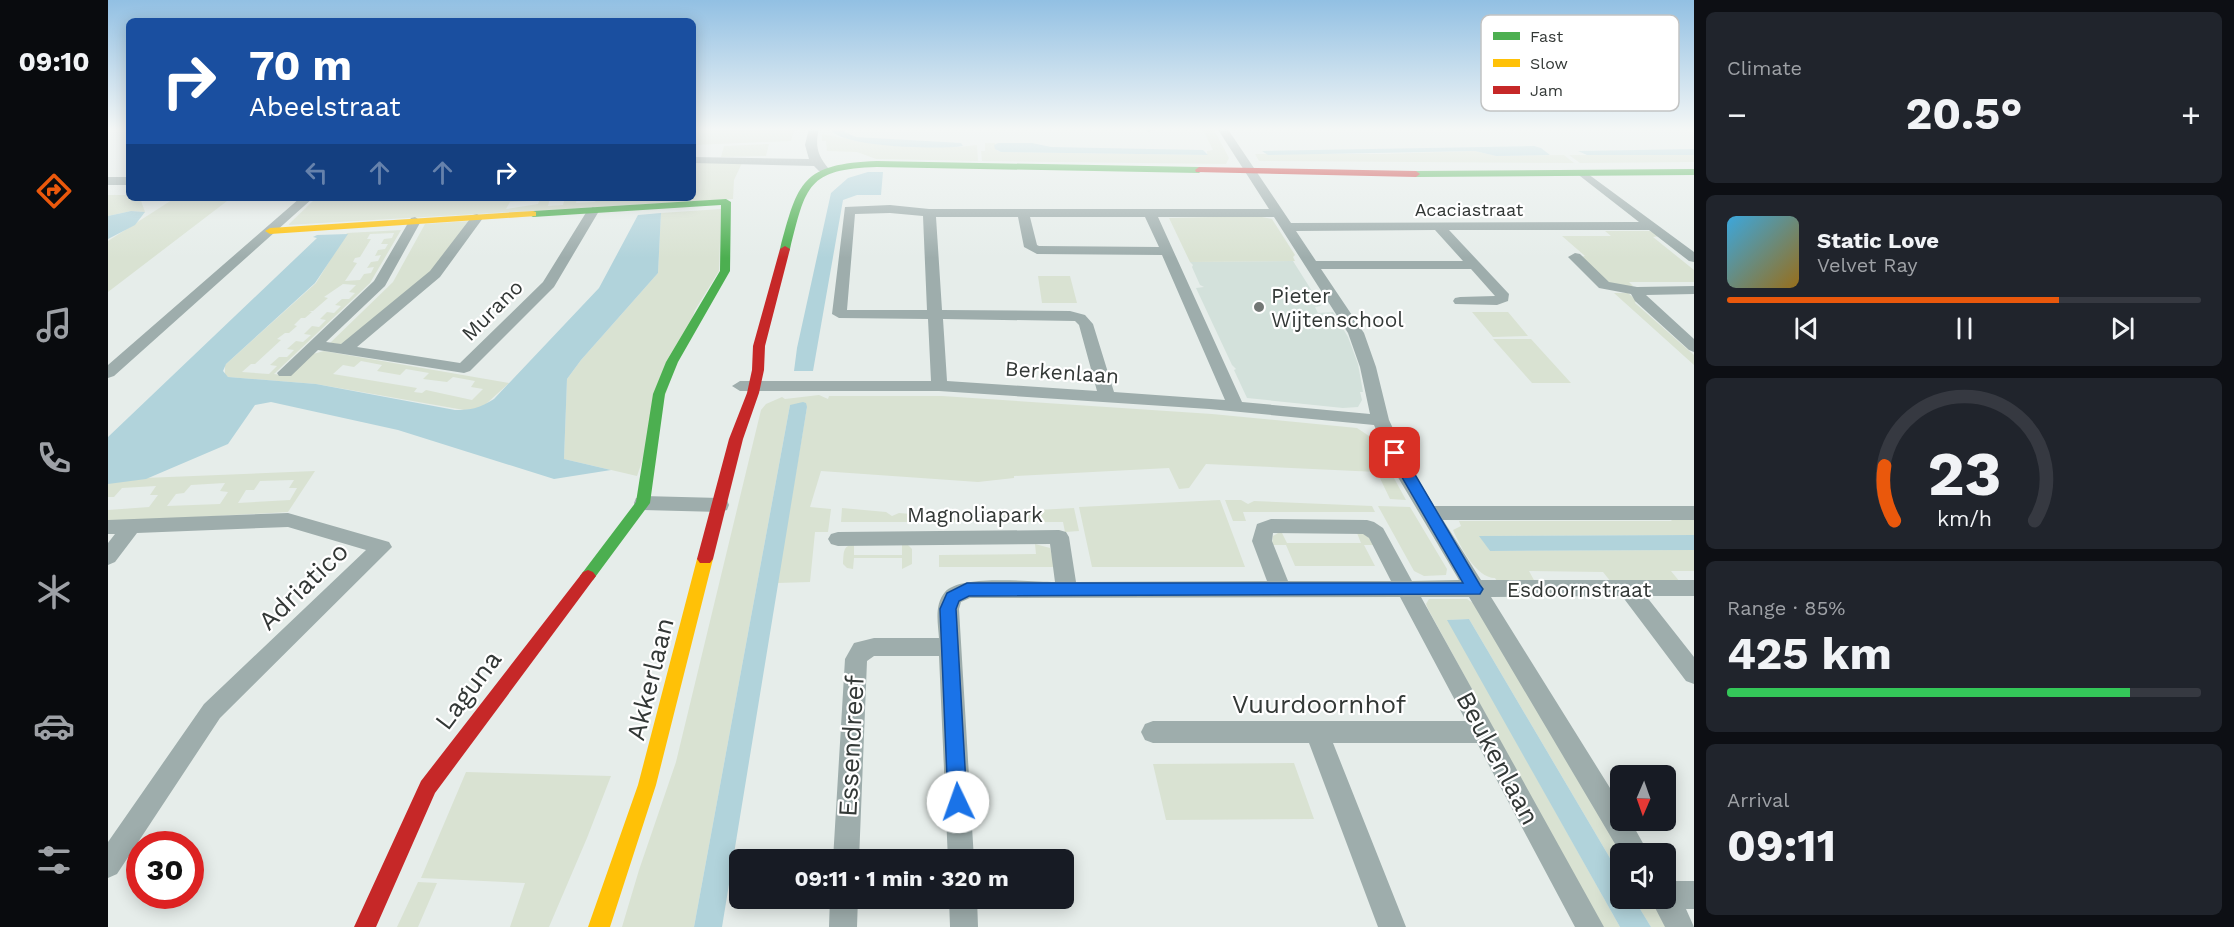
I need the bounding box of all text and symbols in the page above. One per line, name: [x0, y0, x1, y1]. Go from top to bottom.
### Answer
legend: [1481, 15, 1679, 111]
text: Fast: [1530, 27, 1563, 46]
text: 70 m: [249, 41, 352, 90]
icon: right: [150, 42, 228, 120]
text: 09:10: [18, 46, 90, 78]
text: Slow: [1530, 54, 1568, 73]
text: Climate: [1727, 56, 1802, 80]
text: Jam: [1530, 81, 1563, 100]
text: 20.5°: [1906, 87, 2022, 140]
text: Abeelstraat: [249, 91, 401, 123]
text: −: [1727, 95, 1747, 134]
text: +: [2181, 95, 2201, 134]
icon: left: [300, 156, 333, 189]
icon: ahead: [363, 156, 396, 189]
icon: ahead: [426, 156, 459, 189]
icon: right: [489, 156, 522, 189]
icon: directions: [33, 170, 75, 212]
street label: Acaciastraat: [1415, 199, 1524, 220]
text: Static Love: [1817, 228, 1939, 253]
text: Velvet Ray: [1817, 253, 1918, 277]
street label: Murano: [456, 274, 528, 346]
place label: Pieter Wijtenschool: [1271, 283, 1404, 332]
marker: Pieter Wijtenschool: [1252, 300, 1266, 314]
icon: music: [33, 304, 75, 346]
icon: previous: [1790, 312, 1823, 345]
icon: pause: [1948, 312, 1981, 345]
icon: next: [2106, 312, 2139, 345]
street label: Berkenlaan: [1004, 356, 1120, 388]
pin: [1369, 427, 1420, 478]
icon: arrive: [1378, 436, 1411, 469]
icon: phone: [33, 437, 75, 479]
text: 23: [1927, 437, 2001, 510]
street label: Magnoliapark: [907, 502, 1043, 527]
text: km/h: [1936, 506, 1992, 531]
street label: Adriatico: [252, 536, 354, 636]
icon: climate: [33, 571, 75, 613]
street label: Esdoornstraat: [1507, 577, 1652, 602]
text: Range · 85%: [1727, 596, 1845, 620]
street label: Akkerlaan: [620, 615, 680, 743]
text: 425 km: [1727, 627, 1892, 680]
street label: Laguna: [429, 644, 508, 735]
street label: Essendreef: [832, 674, 870, 818]
street label: Beukenlaan: [1450, 686, 1546, 830]
street label: Vuurdoornhof: [1232, 689, 1406, 719]
icon: car: [33, 705, 75, 747]
north arrow: [1610, 765, 1676, 831]
map controls: [1610, 765, 1676, 909]
position arrow: [926, 770, 990, 834]
text: Arrival: [1727, 788, 1789, 812]
text: 09:11: [1727, 819, 1836, 872]
speed limit sign: 30: [126, 831, 204, 909]
icon: filters: [33, 839, 75, 881]
button: sound: [1610, 843, 1676, 909]
text: 09:11 · 1 min · 320 m: [794, 866, 1009, 891]

